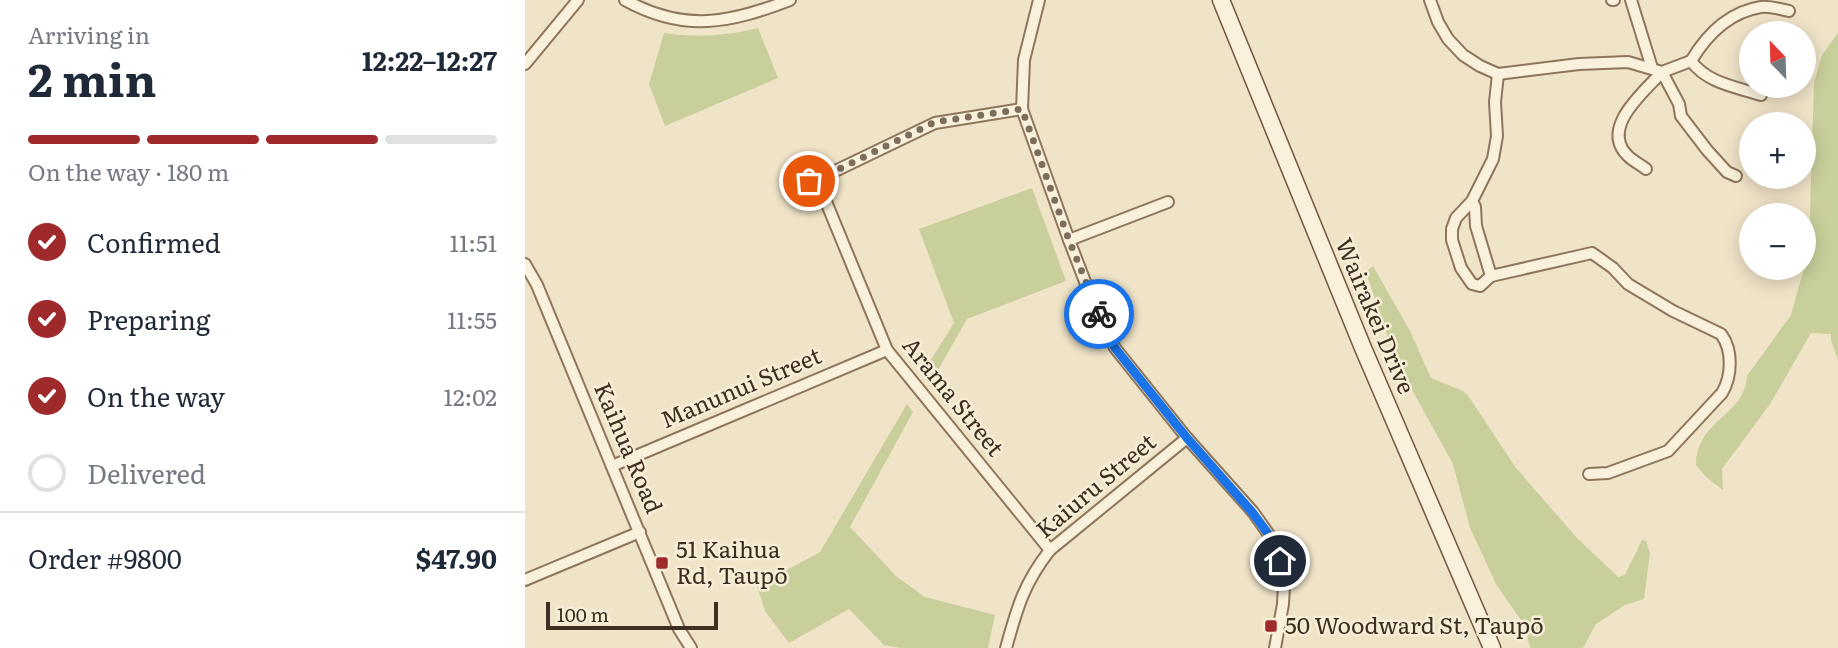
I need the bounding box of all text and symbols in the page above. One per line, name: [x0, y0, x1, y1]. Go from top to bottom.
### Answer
text: Arriving in: [28, 17, 150, 51]
north arrow: [1739, 21, 1817, 98]
map controls: [1739, 21, 1816, 280]
text: 12:22–12:27: [362, 40, 497, 79]
text: 2 min: [28, 43, 157, 111]
button: +: [1739, 112, 1816, 189]
pin: [779, 151, 839, 211]
text: On the way · 180 m: [28, 154, 229, 188]
icon: bag: [790, 162, 828, 200]
button: −: [1739, 203, 1816, 280]
text: Confirmed: [87, 222, 221, 261]
icon: check: [28, 223, 66, 261]
text: 11:51: [450, 225, 497, 259]
street label: Wairakei Drive: [1329, 232, 1425, 399]
courier: [1064, 279, 1134, 349]
icon: bike: [1080, 295, 1118, 333]
text: Preparing: [87, 299, 210, 338]
icon: check: [28, 300, 66, 338]
text: 11:55: [447, 302, 497, 336]
street label: Arama Street: [896, 329, 1014, 463]
street label: Manunui Street: [655, 337, 826, 435]
text: On the way: [87, 376, 225, 415]
icon: check: [28, 377, 66, 415]
street label: Kaihua Road: [587, 377, 673, 518]
text: 12:02: [444, 379, 497, 413]
street label: Kaiuru Street: [1027, 424, 1163, 545]
text: Delivered: [87, 453, 206, 492]
place label: 51 Kaihua Rd, Taupō: [676, 531, 788, 591]
pin: [1250, 531, 1310, 591]
text: Order #9800: [28, 538, 182, 577]
text: $47.90: [416, 538, 497, 577]
icon: home: [1261, 542, 1299, 580]
marker: 51 Kaihua Rd, Taupō: [654, 555, 670, 571]
scale bar: [546, 599, 717, 631]
text: 100 m: [557, 600, 609, 628]
place label: 50 Woodward St, Taupō: [1285, 607, 1544, 641]
marker: 50 Woodward St, Taupō: [1263, 618, 1279, 634]

